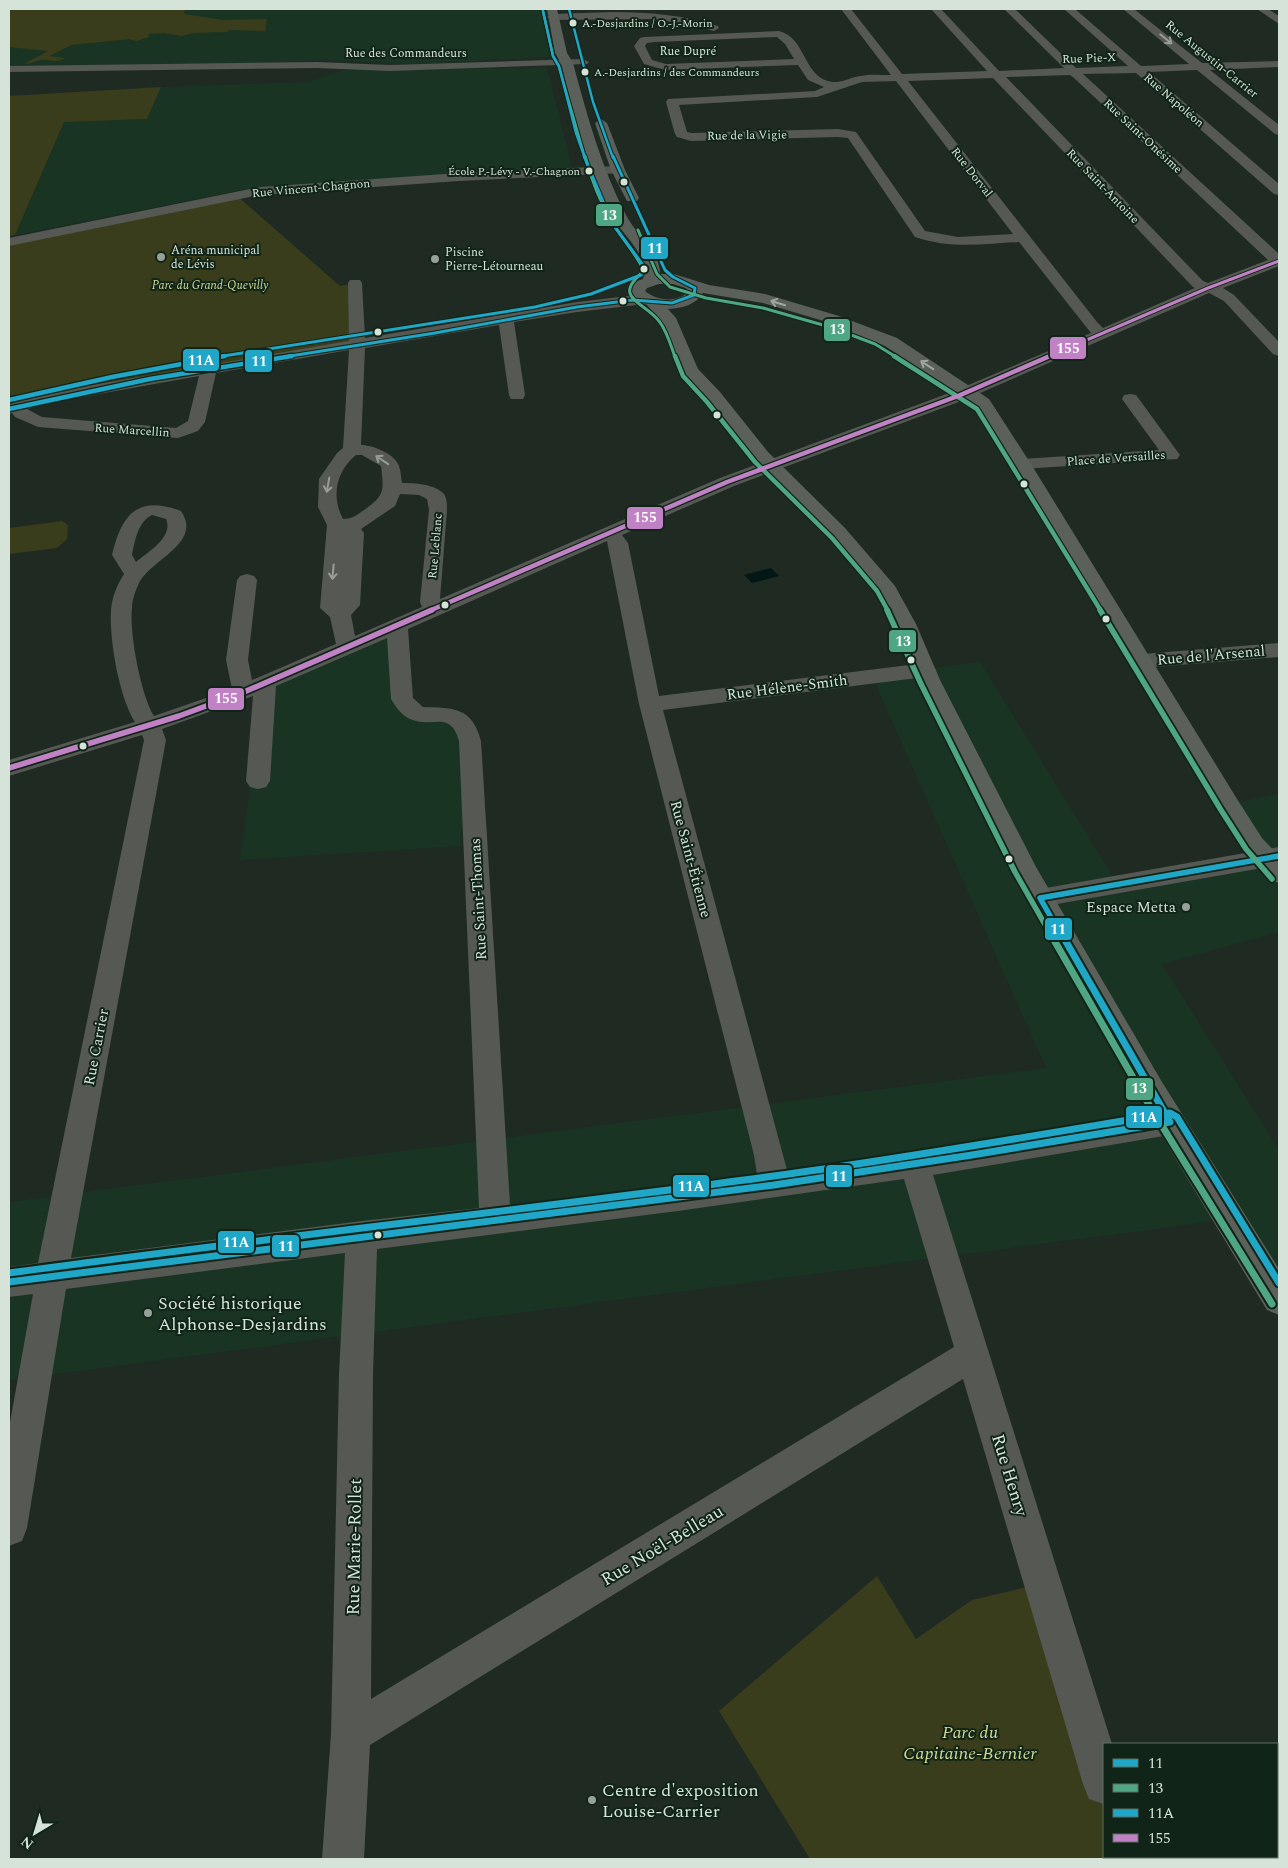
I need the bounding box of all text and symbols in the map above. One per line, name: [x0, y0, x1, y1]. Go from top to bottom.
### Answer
place label: A.-Desjardins / O.-J.-Morin: [582, 15, 713, 32]
street label: Rue Augustin-Carrier: [1161, 16, 1263, 103]
marker: A.-Desjardins / O.-J.-Morin: [568, 18, 578, 28]
one-way arrow: [1159, 34, 1172, 45]
street label: Rue Dupré: [660, 42, 717, 61]
street label: Rue des Commandeurs: [345, 44, 467, 63]
street label: Rue Pie-X: [1062, 48, 1116, 69]
place label: A.-Desjardins / des Commandeurs: [594, 64, 760, 81]
marker: A.-Desjardins / des Commandeurs: [580, 67, 590, 77]
street label: Rue Napoléon: [1139, 69, 1208, 132]
street label: Rue Saint-Onésime: [1099, 94, 1187, 178]
street label: Rue de la Vigie: [707, 125, 787, 146]
street label: Rue Dorval: [946, 143, 997, 201]
street label: Rue Saint-Antoine: [1062, 144, 1144, 228]
place label: École P.-Lévy - V.-Chagnon: [448, 163, 580, 180]
marker: École P.-Lévy - V.-Chagnon: [584, 166, 594, 176]
street label: Rue Vincent-Chagnon: [251, 174, 371, 203]
unlabelled marker: [619, 177, 629, 187]
line badge: 13: [595, 203, 623, 227]
text: 13: [601, 205, 617, 226]
line badge: 11: [640, 236, 669, 260]
text: 11: [647, 238, 663, 259]
place label: Aréna municipal de Lévis: [171, 241, 260, 274]
place label: Piscine Pierre-Létourneau: [445, 243, 544, 276]
marker: Aréna municipal de Lévis: [155, 251, 167, 263]
marker: Piscine Pierre-Létourneau: [429, 253, 441, 265]
unlabelled marker: [639, 264, 649, 274]
park label: Parc du Grand-Quevilly: [152, 276, 269, 295]
unlabelled marker: [618, 296, 628, 306]
one-way arrow: [770, 297, 786, 307]
line badge: 13: [823, 318, 851, 342]
text: 13: [829, 319, 845, 340]
unlabelled marker: [373, 327, 383, 337]
line badge: 155: [1049, 336, 1087, 360]
text: 155: [1056, 338, 1080, 359]
line badge: 11A: [182, 348, 220, 372]
line badge: 11: [244, 349, 273, 373]
text: 11A: [188, 350, 214, 371]
text: 11: [251, 351, 267, 372]
one-way arrow: [920, 360, 934, 370]
unlabelled marker: [712, 410, 722, 420]
street label: Rue Marcellin: [94, 418, 170, 443]
street label: Place de Versailles: [1066, 446, 1166, 471]
one-way arrow: [375, 455, 389, 465]
one-way arrow: [323, 476, 333, 492]
unlabelled marker: [1019, 479, 1029, 489]
line badge: 155: [626, 506, 664, 530]
text: 155: [633, 507, 657, 528]
street label: Rue Leblanc: [423, 512, 448, 580]
one-way arrow: [328, 564, 338, 580]
unlabelled marker: [440, 600, 450, 610]
unlabelled marker: [1101, 614, 1111, 624]
line badge: 13: [888, 629, 917, 653]
text: 13: [895, 631, 911, 652]
street label: Rue de l'Arsenal: [1156, 639, 1266, 672]
unlabelled marker: [906, 655, 916, 665]
street label: Rue Hélène-Smith: [725, 669, 849, 706]
line badge: 155: [207, 687, 245, 711]
text: 155: [214, 688, 238, 709]
unlabelled marker: [78, 741, 88, 751]
street label: Rue Saint-Étienne: [664, 798, 717, 920]
street label: Rue Saint-Thomas: [464, 837, 493, 960]
unlabelled marker: [1004, 854, 1014, 864]
place label: Espace Metta: [1086, 896, 1177, 919]
marker: Espace Metta: [1180, 901, 1192, 913]
line badge: 11: [1044, 917, 1073, 941]
text: 11: [1050, 919, 1066, 940]
street label: Rue Carrier: [78, 1007, 115, 1087]
line badge: 13: [1125, 1077, 1154, 1101]
text: 13: [1131, 1078, 1147, 1099]
line badge: 11A: [1125, 1105, 1163, 1129]
text: 11A: [1131, 1107, 1157, 1128]
line badge: 11: [825, 1164, 853, 1188]
text: 11: [831, 1166, 847, 1187]
line badge: 11A: [672, 1174, 710, 1198]
text: 11A: [678, 1176, 704, 1197]
line badge: 11A: [217, 1230, 255, 1254]
unlabelled marker: [373, 1230, 383, 1240]
text: 11A: [223, 1232, 249, 1253]
line badge: 11: [271, 1234, 300, 1258]
text: 11: [278, 1236, 294, 1257]
place label: Société historique Alphonse-Desjardins: [158, 1290, 327, 1338]
marker: Société historique Alphonse-Desjardins: [142, 1307, 154, 1319]
street label: Rue Henry: [984, 1431, 1035, 1521]
street label: Rue Marie-Rollet: [340, 1478, 369, 1616]
street label: Rue Noël-Belleau: [596, 1498, 729, 1593]
park label: Parc du Capitaine-Bernier: [903, 1719, 1038, 1767]
legend: [1103, 1743, 1278, 1858]
text: 11: [1148, 1752, 1163, 1775]
place label: Centre d'exposition Louise-Carrier: [602, 1777, 759, 1825]
text: 13: [1148, 1777, 1164, 1800]
marker: Centre d'exposition Louise-Carrier: [586, 1794, 598, 1806]
text: 11A: [1148, 1802, 1174, 1825]
north arrow: [10, 1808, 60, 1858]
text: 155: [1148, 1827, 1171, 1850]
text: N: [16, 1831, 38, 1855]

